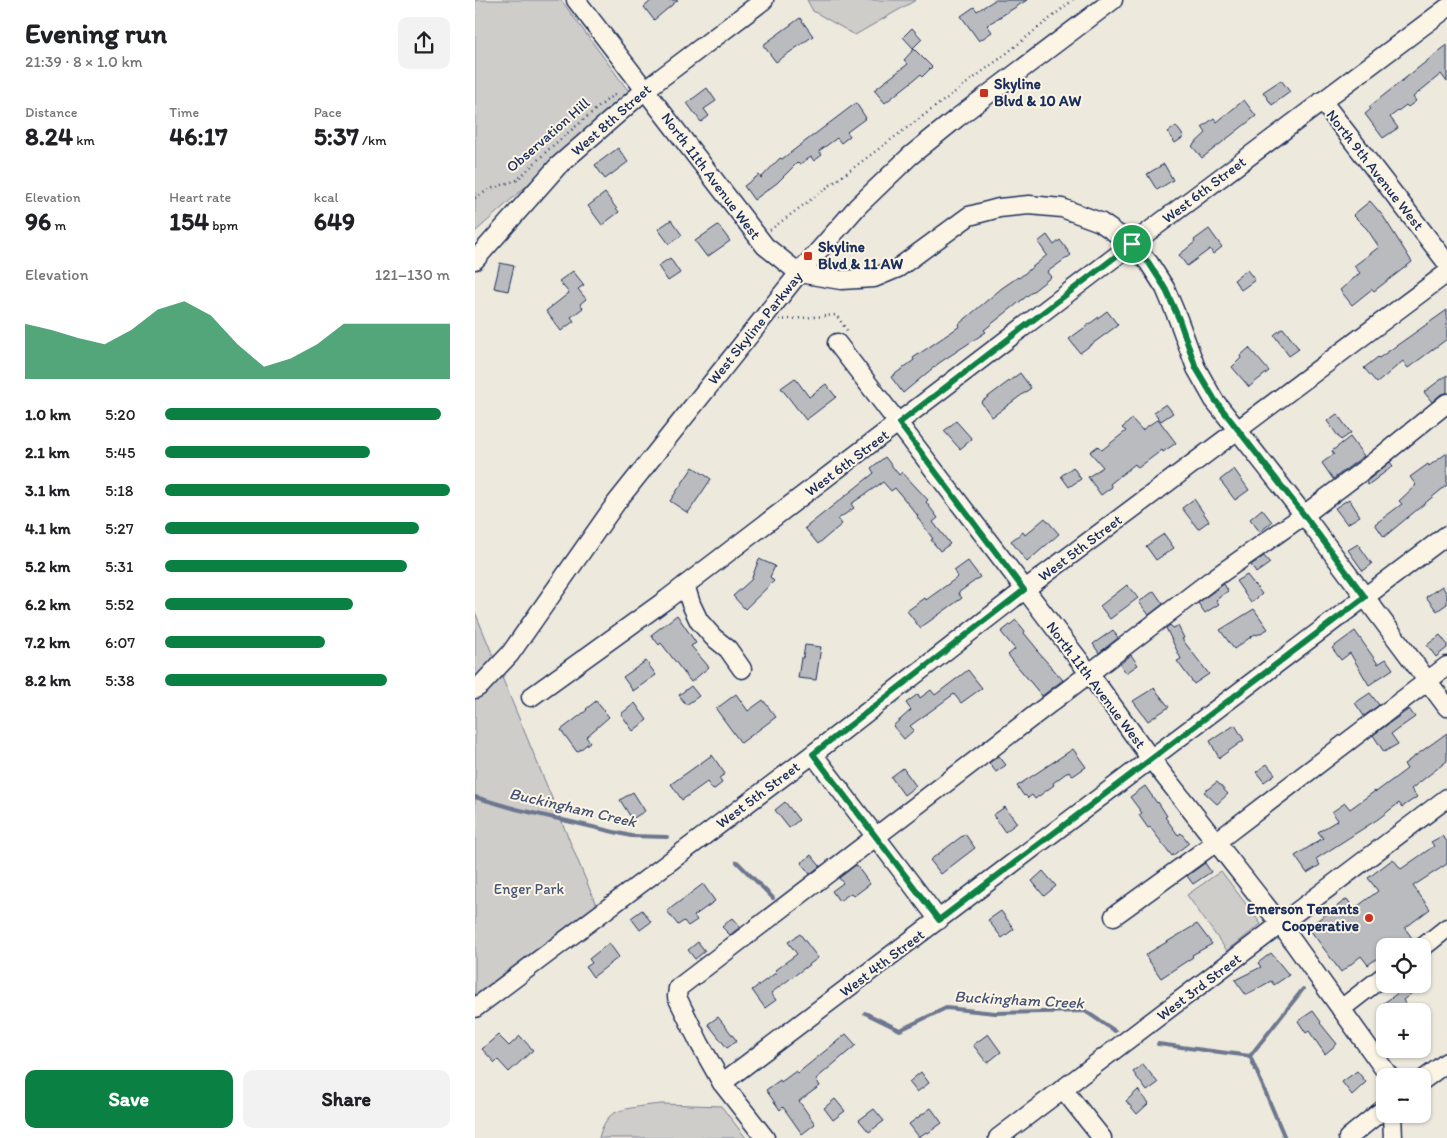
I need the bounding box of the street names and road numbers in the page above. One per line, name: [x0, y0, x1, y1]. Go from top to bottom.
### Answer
street label: West 8th Street: [567, 80, 655, 160]
street label: Observation Hill: [503, 93, 594, 176]
street label: North 9th Avenue West: [1322, 106, 1428, 234]
street label: North 11th Avenue West: [657, 109, 765, 243]
street label: West 6th Street: [1159, 152, 1250, 227]
street label: West Skyline Parkway: [704, 268, 806, 388]
street label: West 6th Street: [802, 425, 893, 500]
street label: West 5th Street: [1035, 511, 1126, 585]
street label: North 11th Avenue West: [1042, 618, 1150, 752]
street label: West 5th Street: [713, 758, 804, 832]
street label: West 4th Street: [836, 925, 928, 1001]
street label: West 3rd Street: [1153, 949, 1245, 1025]

